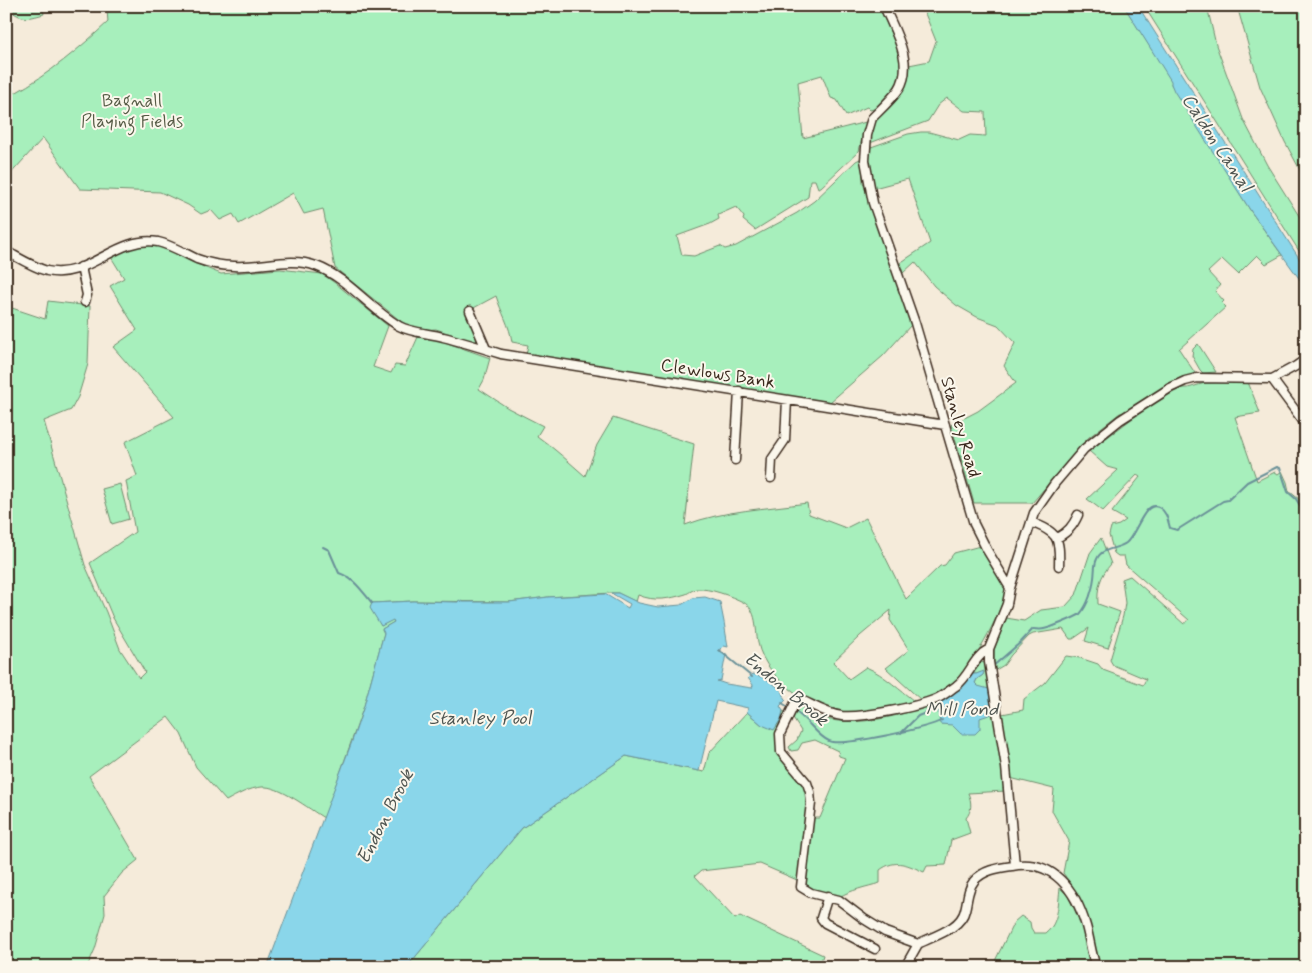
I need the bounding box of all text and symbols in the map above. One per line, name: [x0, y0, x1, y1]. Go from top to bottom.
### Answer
park label: Bagnall Playing Fields: [81, 89, 183, 136]
water label: Caldon Canal: [1176, 89, 1259, 198]
street label: Clewlows Bank: [659, 353, 777, 395]
street label: Stanley Road: [934, 374, 986, 480]
water label: Endon Brook: [739, 647, 835, 733]
water label: Mill Pond: [926, 697, 1000, 722]
water label: Stanley Pool: [429, 706, 533, 731]
water label: Endon Brook: [351, 764, 420, 868]

